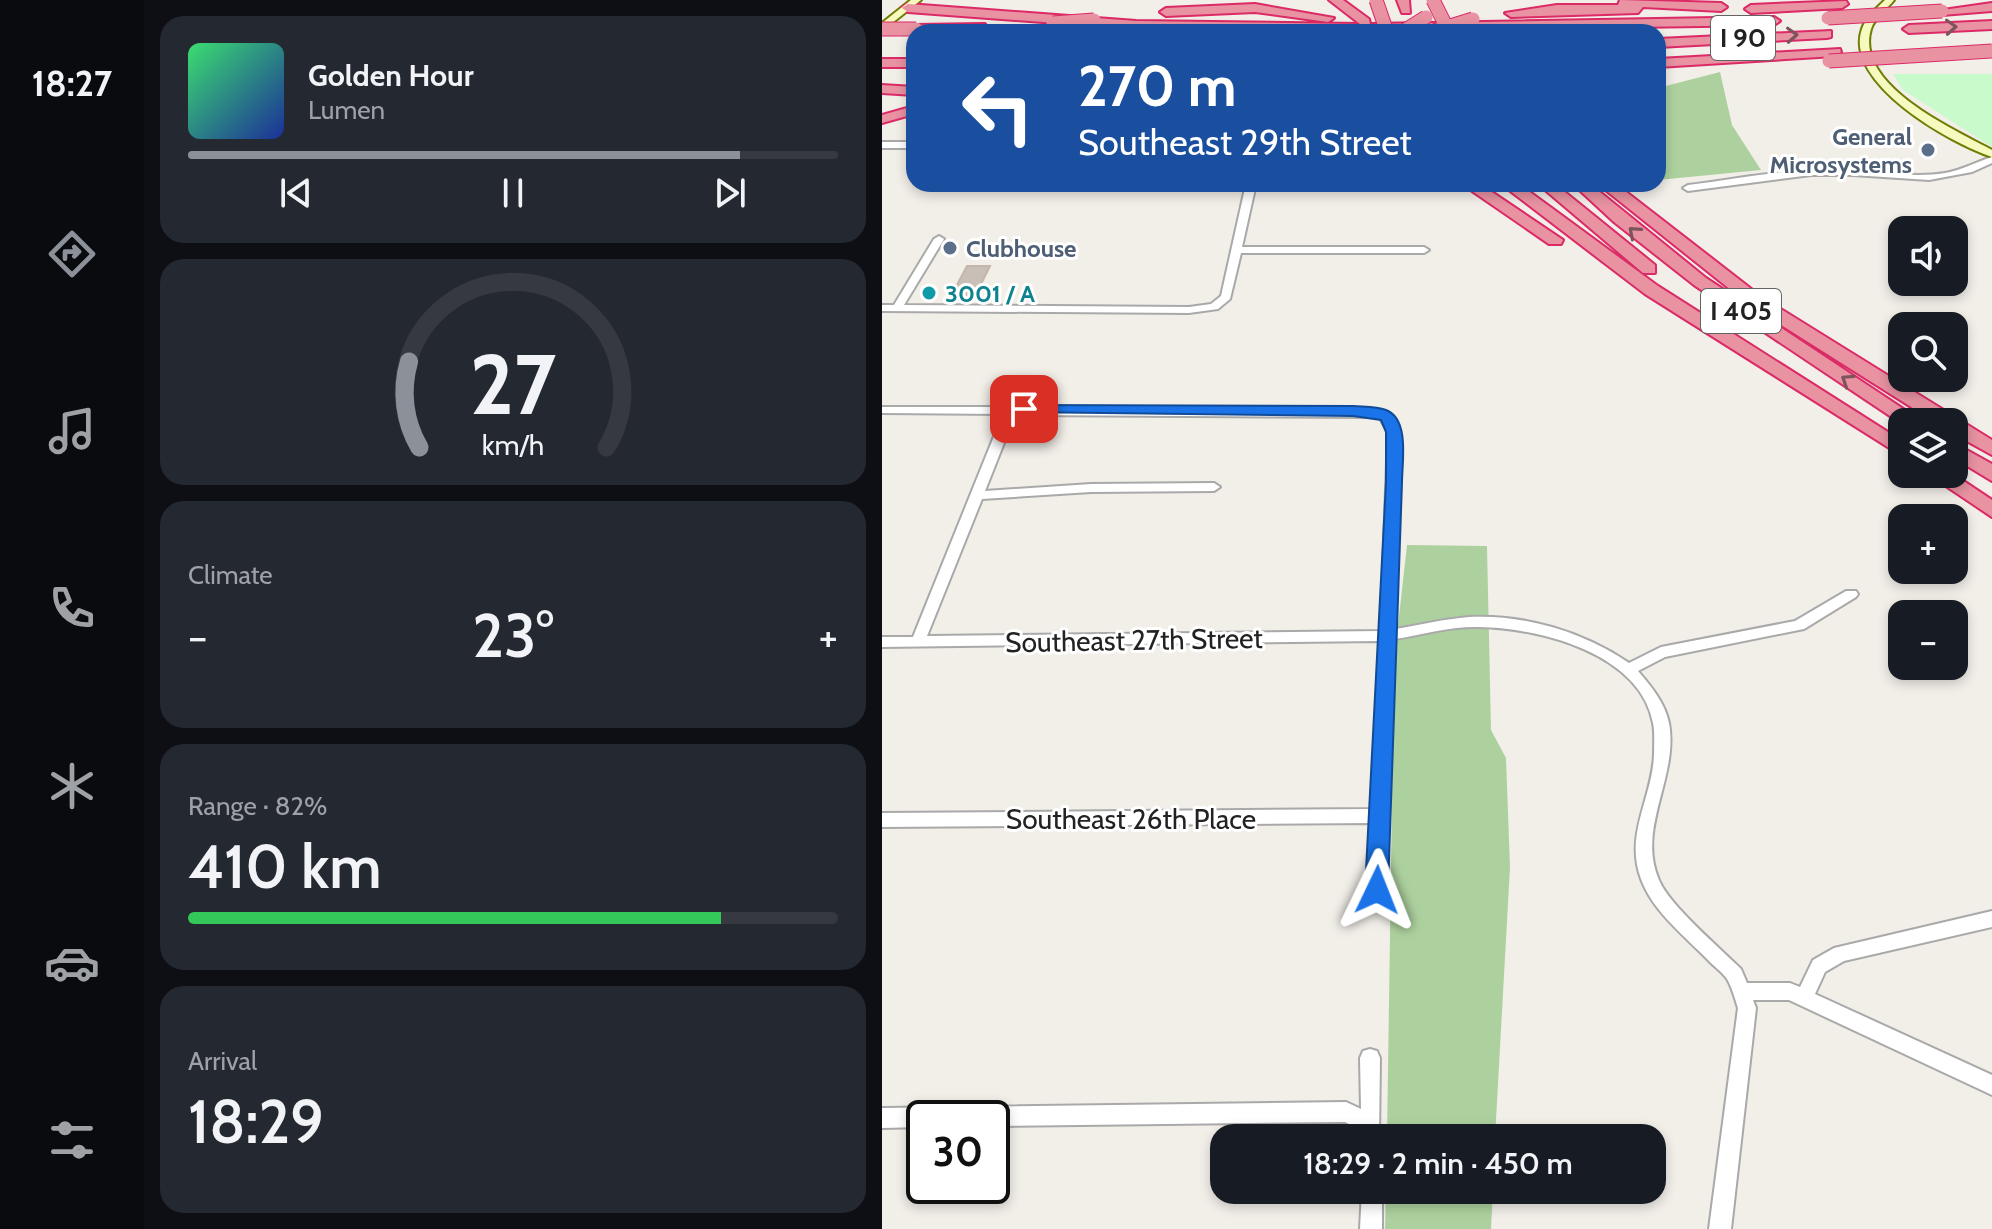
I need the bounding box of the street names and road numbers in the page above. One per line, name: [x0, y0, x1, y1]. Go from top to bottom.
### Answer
road number: I 90: [1711, 16, 1775, 60]
road number: I 405: [1701, 289, 1781, 333]
street label: Southeast 27th Street: [1005, 621, 1263, 659]
street label: Southeast 26th Place: [1006, 802, 1256, 836]

